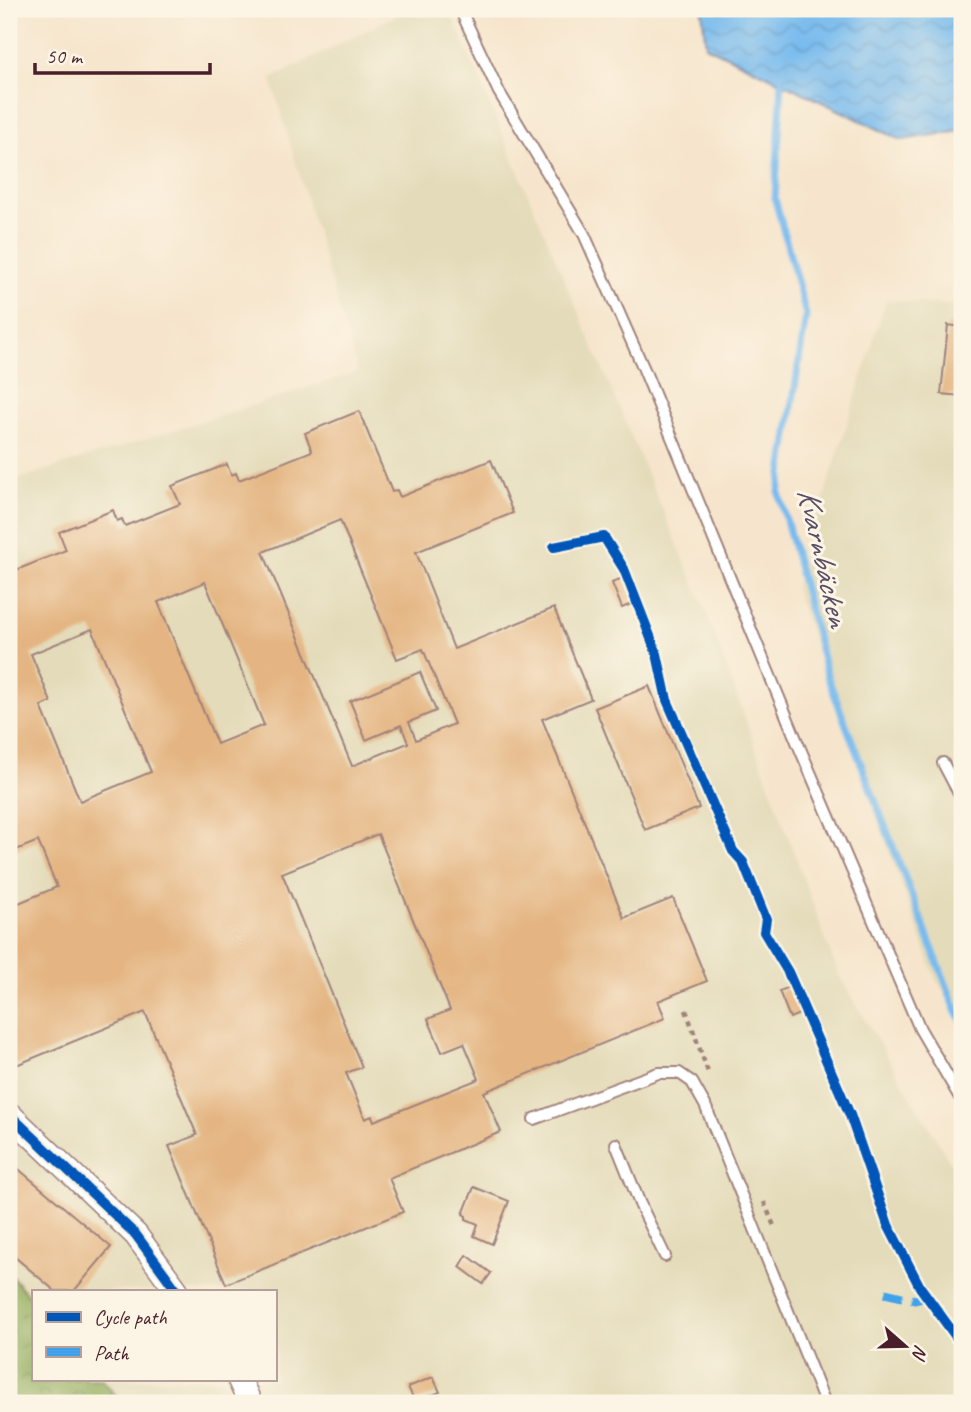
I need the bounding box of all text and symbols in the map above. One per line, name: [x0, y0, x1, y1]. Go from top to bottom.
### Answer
scale bar: [35, 32, 210, 76]
text: 50 m: [46, 43, 84, 69]
water label: Kvarnbäcken: [788, 484, 860, 634]
legend: [32, 1290, 276, 1380]
text: Cycle path: [94, 1304, 167, 1330]
north arrow: [870, 1310, 940, 1380]
text: Path: [94, 1340, 130, 1366]
text: N: [906, 1342, 933, 1364]

